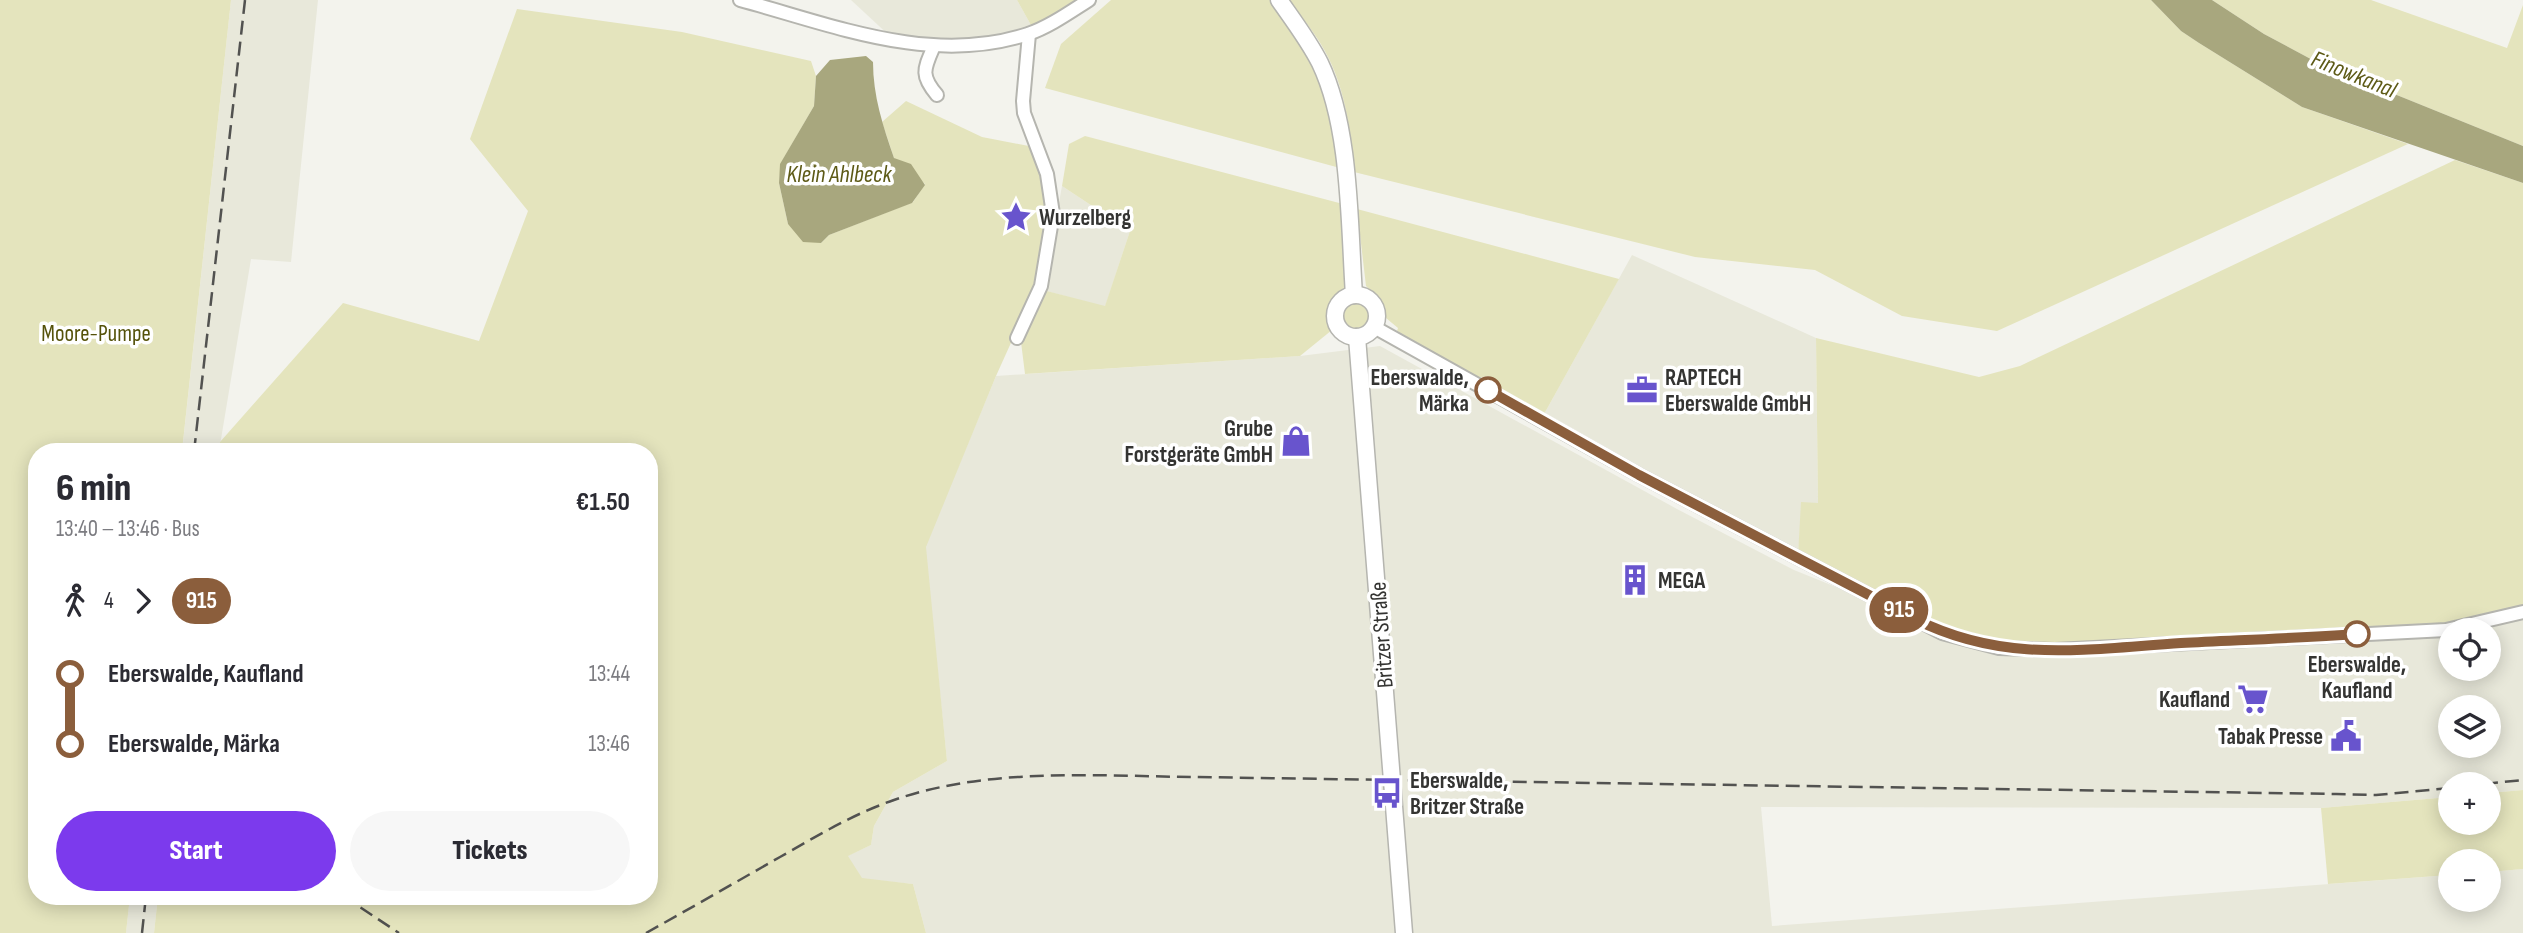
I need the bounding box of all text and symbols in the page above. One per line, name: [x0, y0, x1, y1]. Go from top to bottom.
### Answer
water label: Finowkanal: [2307, 44, 2401, 105]
water label: Klein Ahlbeck: [787, 160, 892, 189]
place icon: Wurzelberg: [999, 200, 1033, 234]
place label: Wurzelberg: [1039, 204, 1131, 232]
park label: Moore-Pumpe: [41, 320, 151, 348]
place label: Eberswalde, Märka: [1371, 364, 1469, 418]
place label: RAPTECH Eberswalde GmbH: [1665, 364, 1811, 418]
office icon: RAPTECH Eberswalde GmbH: [1625, 373, 1659, 407]
marker: Eberswalde, Märka: [1475, 377, 1501, 403]
place label: Grube Forstgeräte GmbH: [1125, 415, 1273, 469]
shop icon: Grube Forstgeräte GmbH: [1279, 424, 1313, 458]
text: 6 min: [56, 466, 131, 511]
text: €1.50: [576, 487, 630, 518]
text: 13:40 – 13:46 · Bus: [56, 515, 200, 543]
building icon: MEGA: [1618, 563, 1652, 597]
place label: MEGA: [1658, 567, 1706, 595]
street label: Britzer Straße: [1364, 581, 1400, 689]
icon: walk: [56, 582, 94, 620]
icon: forward: [124, 582, 162, 620]
text: 915: [186, 586, 217, 615]
text: 4: [104, 587, 114, 615]
line badge: 915: [1859, 587, 1939, 633]
text: 915: [1883, 595, 1915, 624]
map controls: [2438, 618, 2501, 912]
button: locate: [2438, 618, 2501, 681]
marker: Eberswalde, Kaufland: [2344, 621, 2370, 647]
place label: Eberswalde, Kaufland: [2308, 651, 2406, 705]
text: Eberswalde, Kaufland: [108, 659, 304, 690]
text: 13:44: [589, 660, 630, 688]
supermarket icon: Kaufland: [2236, 682, 2270, 716]
place label: Kaufland: [2159, 686, 2230, 714]
button: layers: [2438, 695, 2501, 758]
public building icon: Tabak Presse: [2329, 719, 2363, 753]
place label: Tabak Presse: [2218, 723, 2323, 751]
text: Eberswalde, Märka: [108, 729, 280, 760]
text: 13:46: [588, 730, 630, 758]
place label: Eberswalde, Britzer Straße: [1410, 767, 1524, 821]
button: +: [2438, 772, 2501, 835]
bus stop icon: Eberswalde, Britzer Straße: [1370, 776, 1404, 810]
button: Start: [56, 811, 336, 891]
button: Tickets: [350, 811, 630, 891]
button: −: [2438, 849, 2501, 912]

